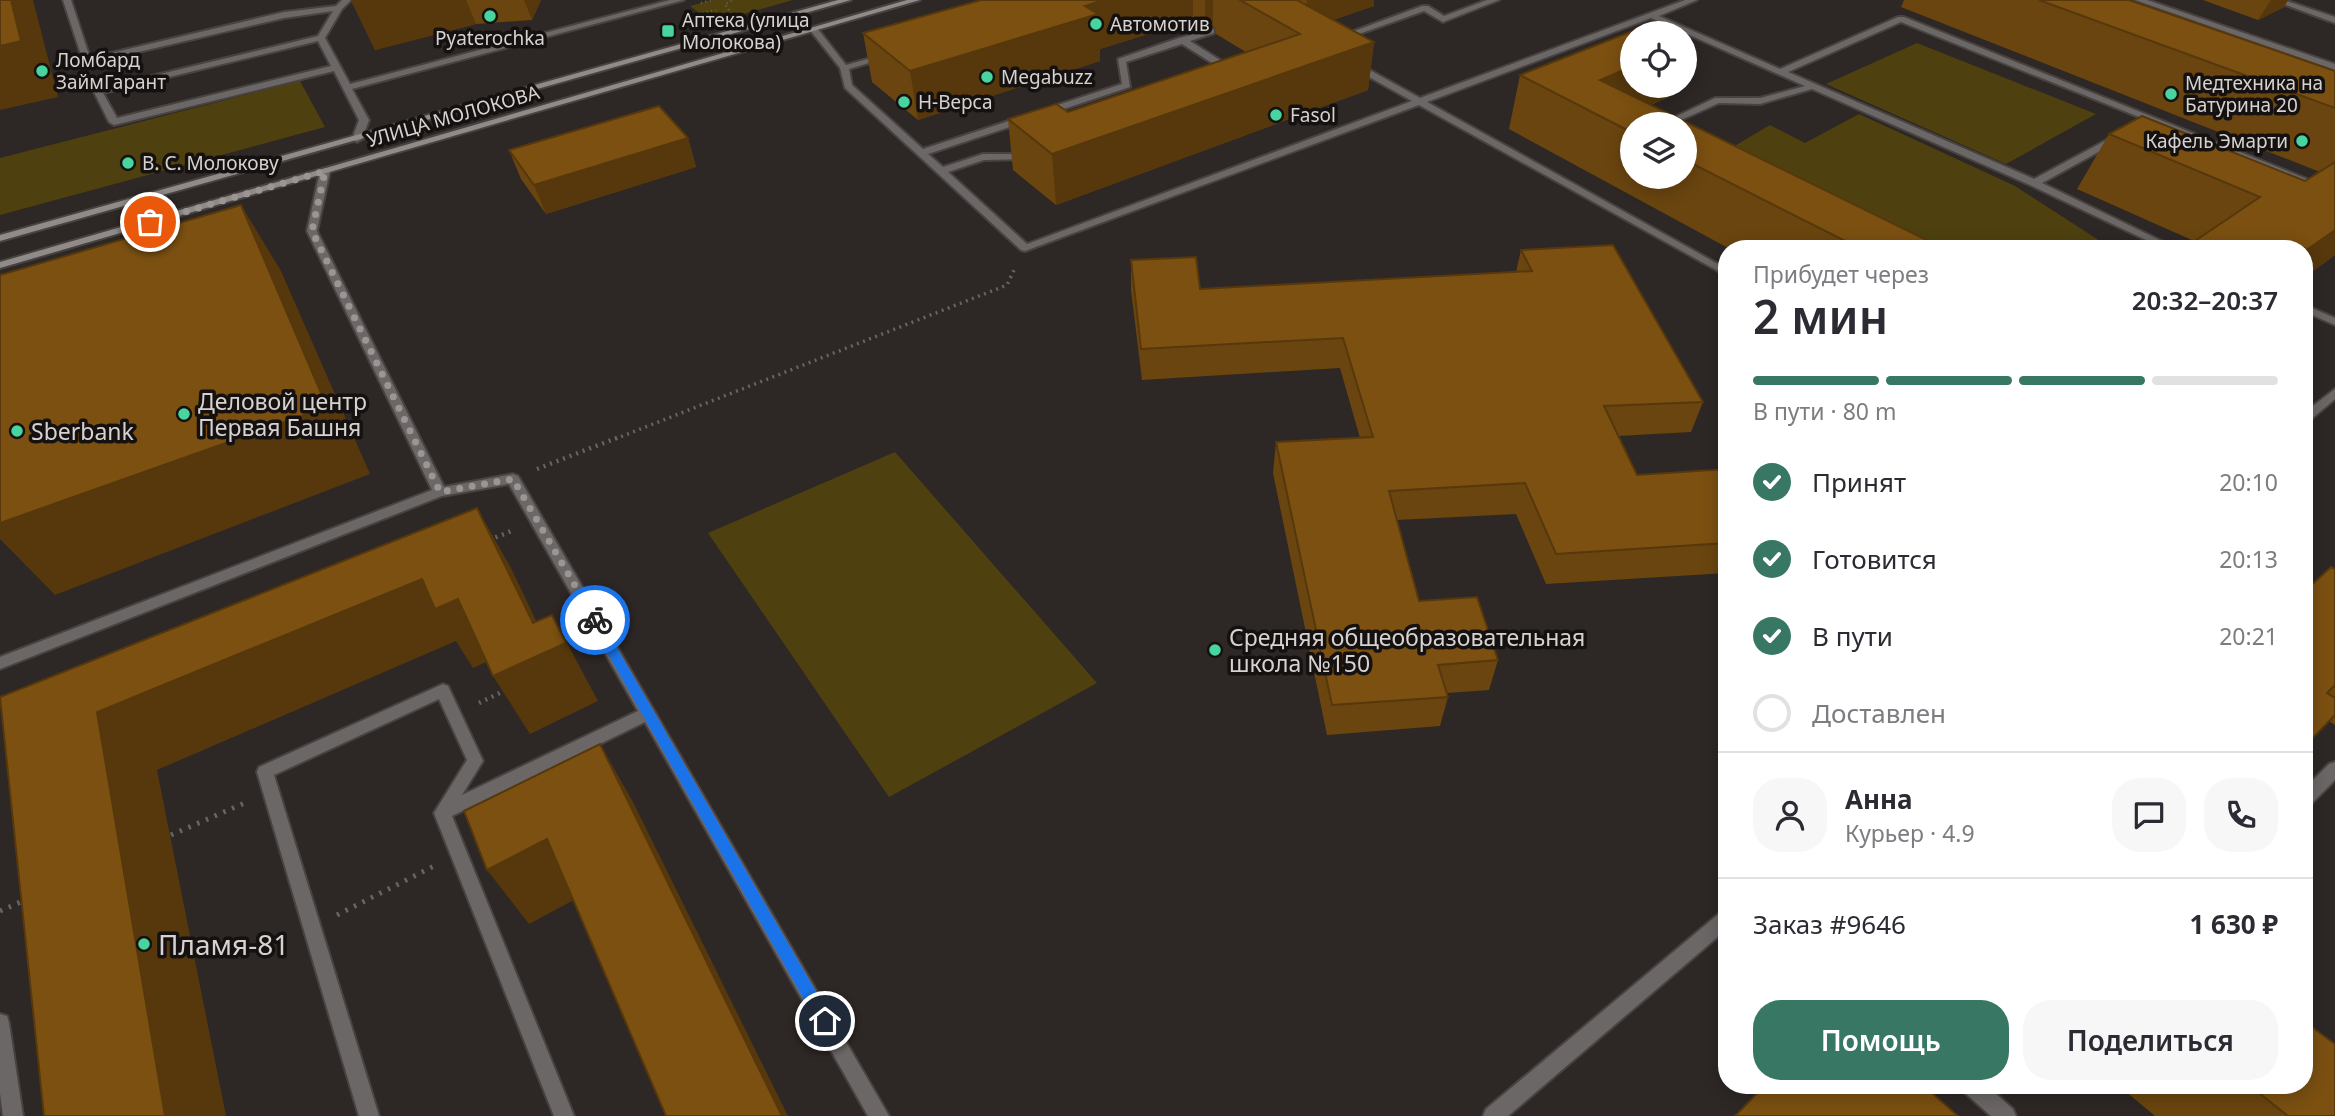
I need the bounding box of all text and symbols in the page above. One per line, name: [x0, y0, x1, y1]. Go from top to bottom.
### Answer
place label: Аптека (улица Молокова): [682, 7, 810, 55]
marker: Pyaterochka: [482, 8, 498, 24]
place label: Автомотив: [1110, 11, 1210, 37]
marker: Автомотив: [1088, 16, 1104, 32]
map controls: [1620, 21, 1697, 189]
button: locate: [1620, 21, 1697, 98]
marker: Аптека (улица Молокова): [660, 23, 676, 39]
place label: Pyaterochka: [435, 25, 545, 51]
place label: Ломбард ЗаймГарант: [56, 47, 166, 95]
marker: Ломбард ЗаймГарант: [34, 63, 50, 79]
place label: Megabuzz: [1001, 64, 1093, 90]
marker: Megabuzz: [979, 69, 995, 85]
place label: Медтехника на Батурина 20: [2185, 70, 2323, 118]
street label: УЛИЦА МОЛОКОВА: [364, 79, 543, 153]
marker: Медтехника на Батурина 20: [2163, 86, 2179, 102]
place label: Н-Верса: [918, 89, 993, 115]
marker: Н-Верса: [896, 94, 912, 110]
place label: Fasol: [1290, 102, 1336, 128]
marker: Fasol: [1268, 107, 1284, 123]
button: layers: [1620, 112, 1697, 189]
place label: Кафель Эмарти: [2145, 128, 2288, 154]
marker: Кафель Эмарти: [2294, 133, 2310, 149]
place label: В. С. Молокову: [142, 150, 279, 176]
marker: В. С. Молокову: [120, 155, 136, 171]
pin: [120, 192, 180, 252]
icon: bag: [131, 203, 169, 241]
text: Прибудет через: [1753, 258, 1929, 290]
text: 20:32–20:37: [2132, 282, 2278, 318]
text: 2 мин: [1753, 285, 1888, 347]
place label: Деловой центр Первая Башня: [198, 385, 367, 443]
text: В пути · 80 m: [1753, 395, 1896, 427]
marker: Деловой центр Первая Башня: [176, 406, 192, 422]
place label: Sberbank: [31, 415, 135, 447]
marker: Sberbank: [9, 423, 25, 439]
icon: check: [1753, 463, 1791, 501]
text: Принят: [1812, 464, 1906, 500]
text: 20:10: [2219, 466, 2278, 498]
icon: check: [1753, 540, 1791, 578]
text: Готовится: [1812, 541, 1937, 577]
text: 20:13: [2219, 543, 2278, 575]
courier: [560, 585, 630, 655]
icon: bike: [576, 601, 614, 639]
icon: check: [1753, 617, 1791, 655]
text: В пути: [1812, 618, 1893, 654]
text: 20:21: [2219, 620, 2278, 652]
place label: Средняя общеобразовательная школа №150: [1229, 621, 1585, 679]
marker: Средняя общеобразовательная школа №150: [1207, 642, 1223, 658]
text: Доставлен: [1812, 695, 1946, 731]
button: person: [1753, 778, 1827, 852]
button: chat: [2112, 778, 2186, 852]
button: phone: [2204, 778, 2278, 852]
text: Анна: [1845, 781, 1913, 817]
text: Курьер · 4.9: [1845, 817, 1975, 849]
text: Заказ #9646: [1753, 906, 1906, 942]
text: 1 630 ₽: [2189, 906, 2278, 942]
place label: Пламя-81: [158, 925, 289, 963]
marker: Пламя-81: [136, 936, 152, 952]
pin: [795, 991, 855, 1051]
button: Помощь: [1753, 1000, 2009, 1080]
button: Поделиться: [2023, 1000, 2278, 1080]
icon: home: [806, 1002, 844, 1040]

